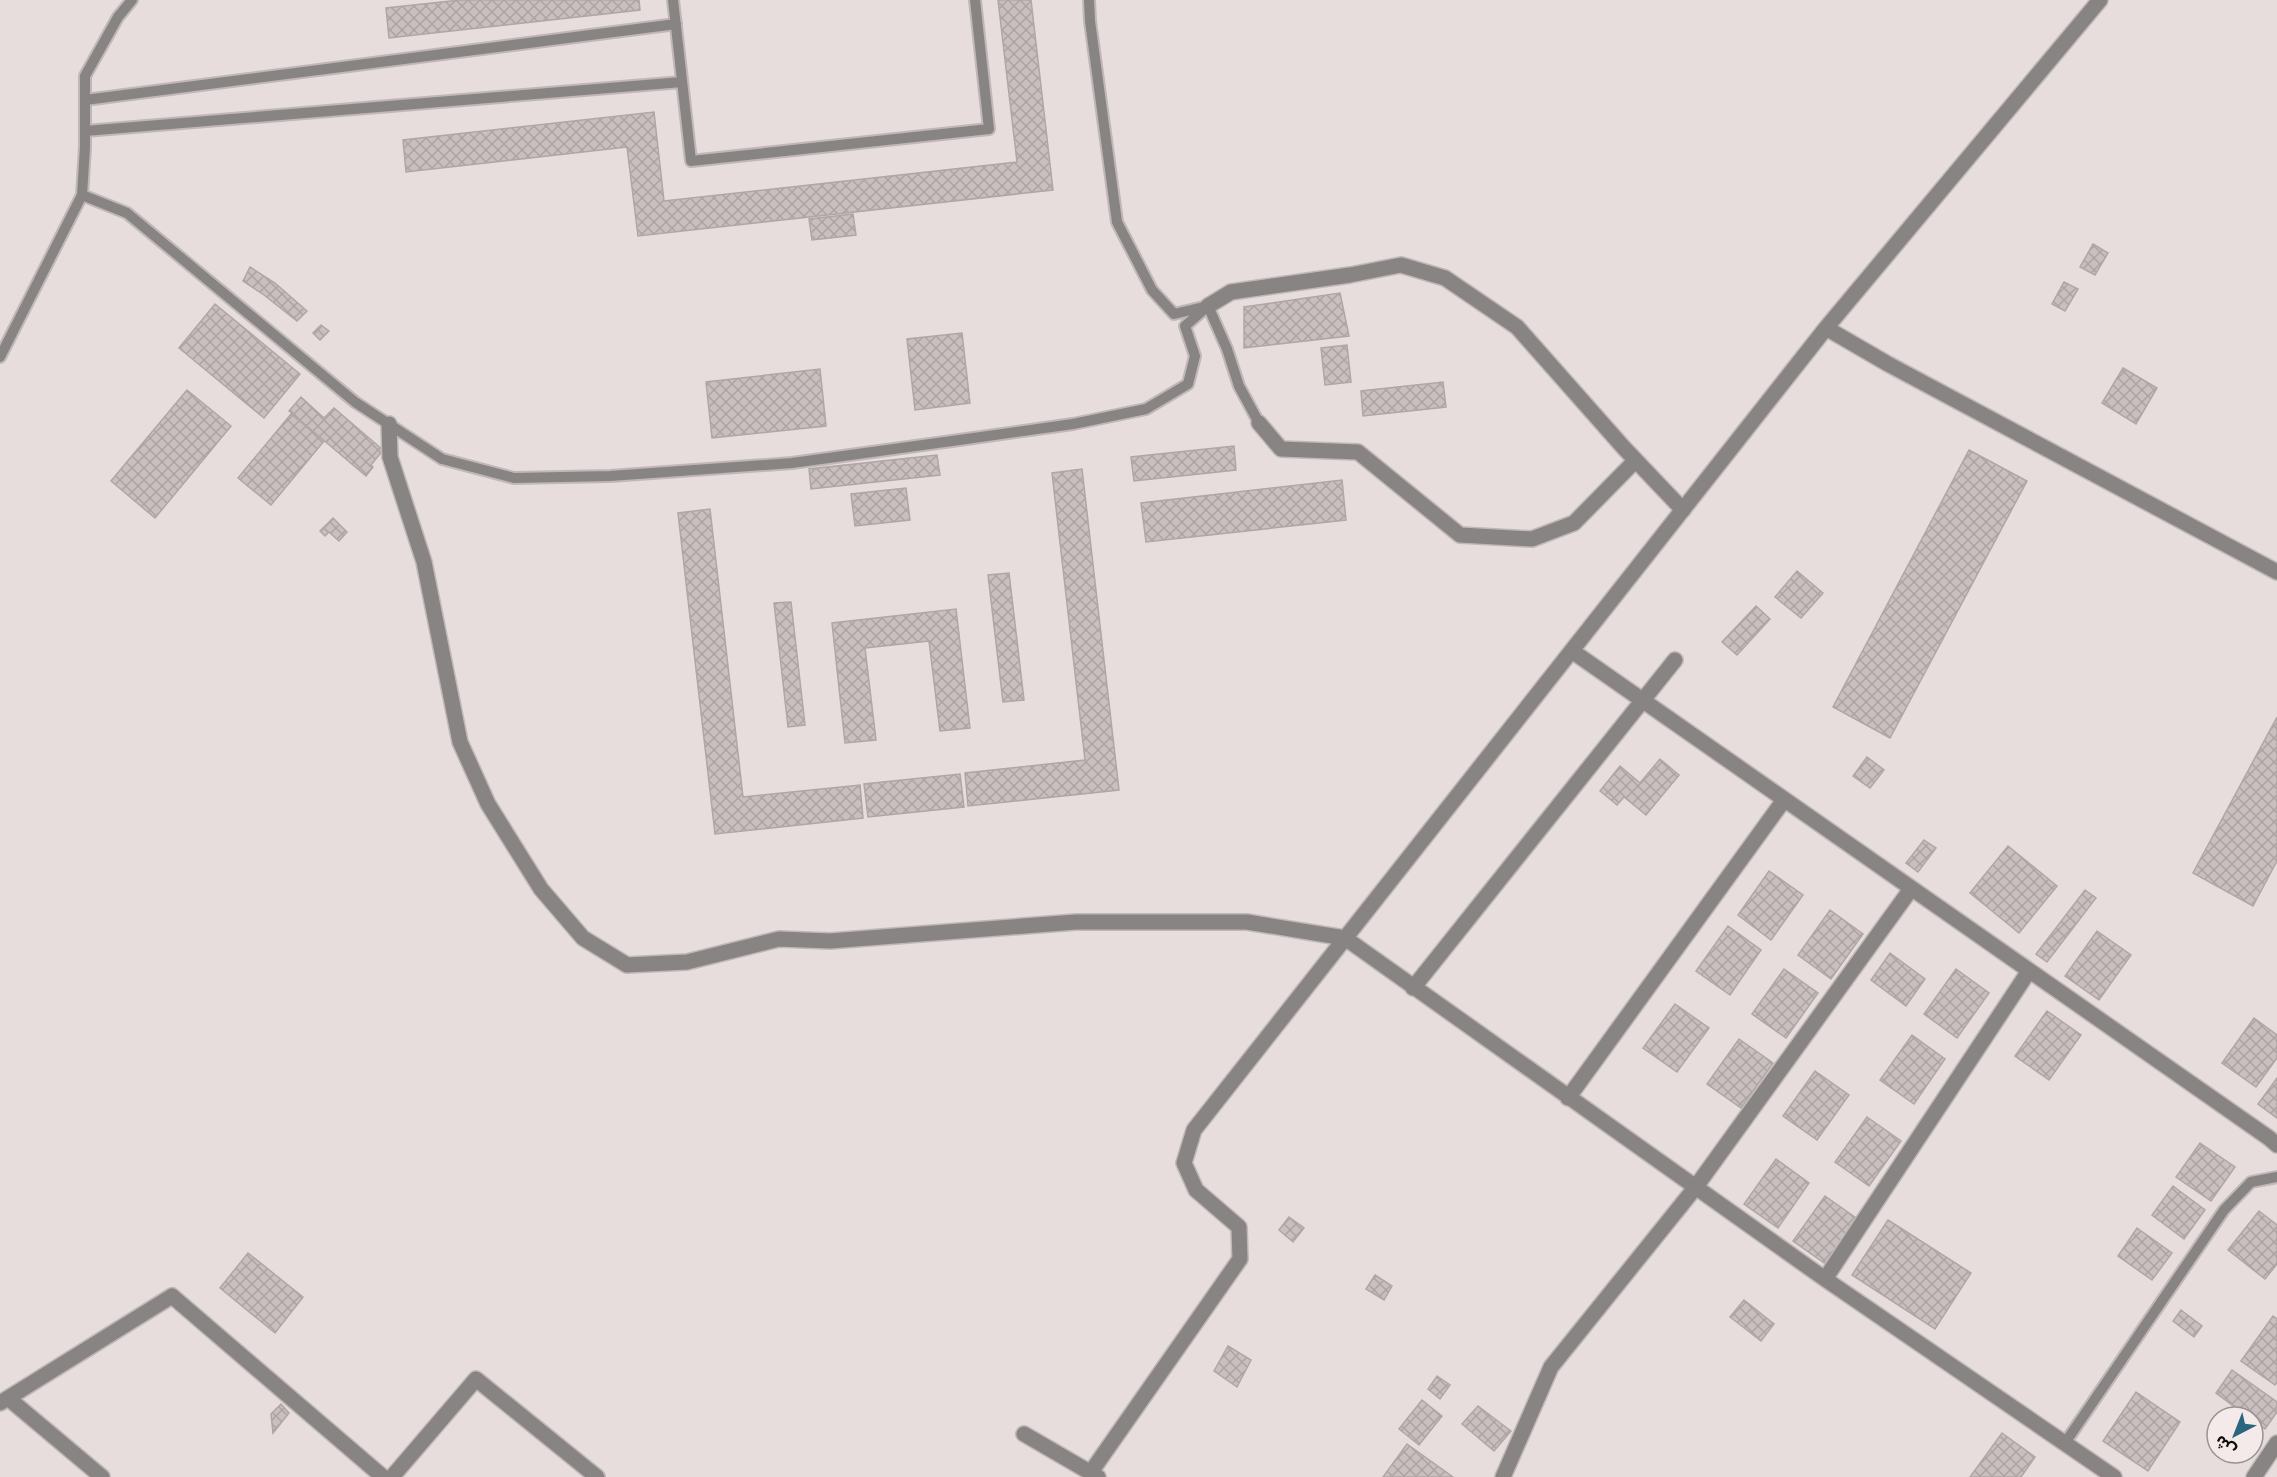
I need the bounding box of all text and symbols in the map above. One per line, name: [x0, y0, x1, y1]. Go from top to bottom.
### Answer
north arrow: [2205, 1405, 2265, 1465]
text: ش: [2210, 1430, 2241, 1461]

